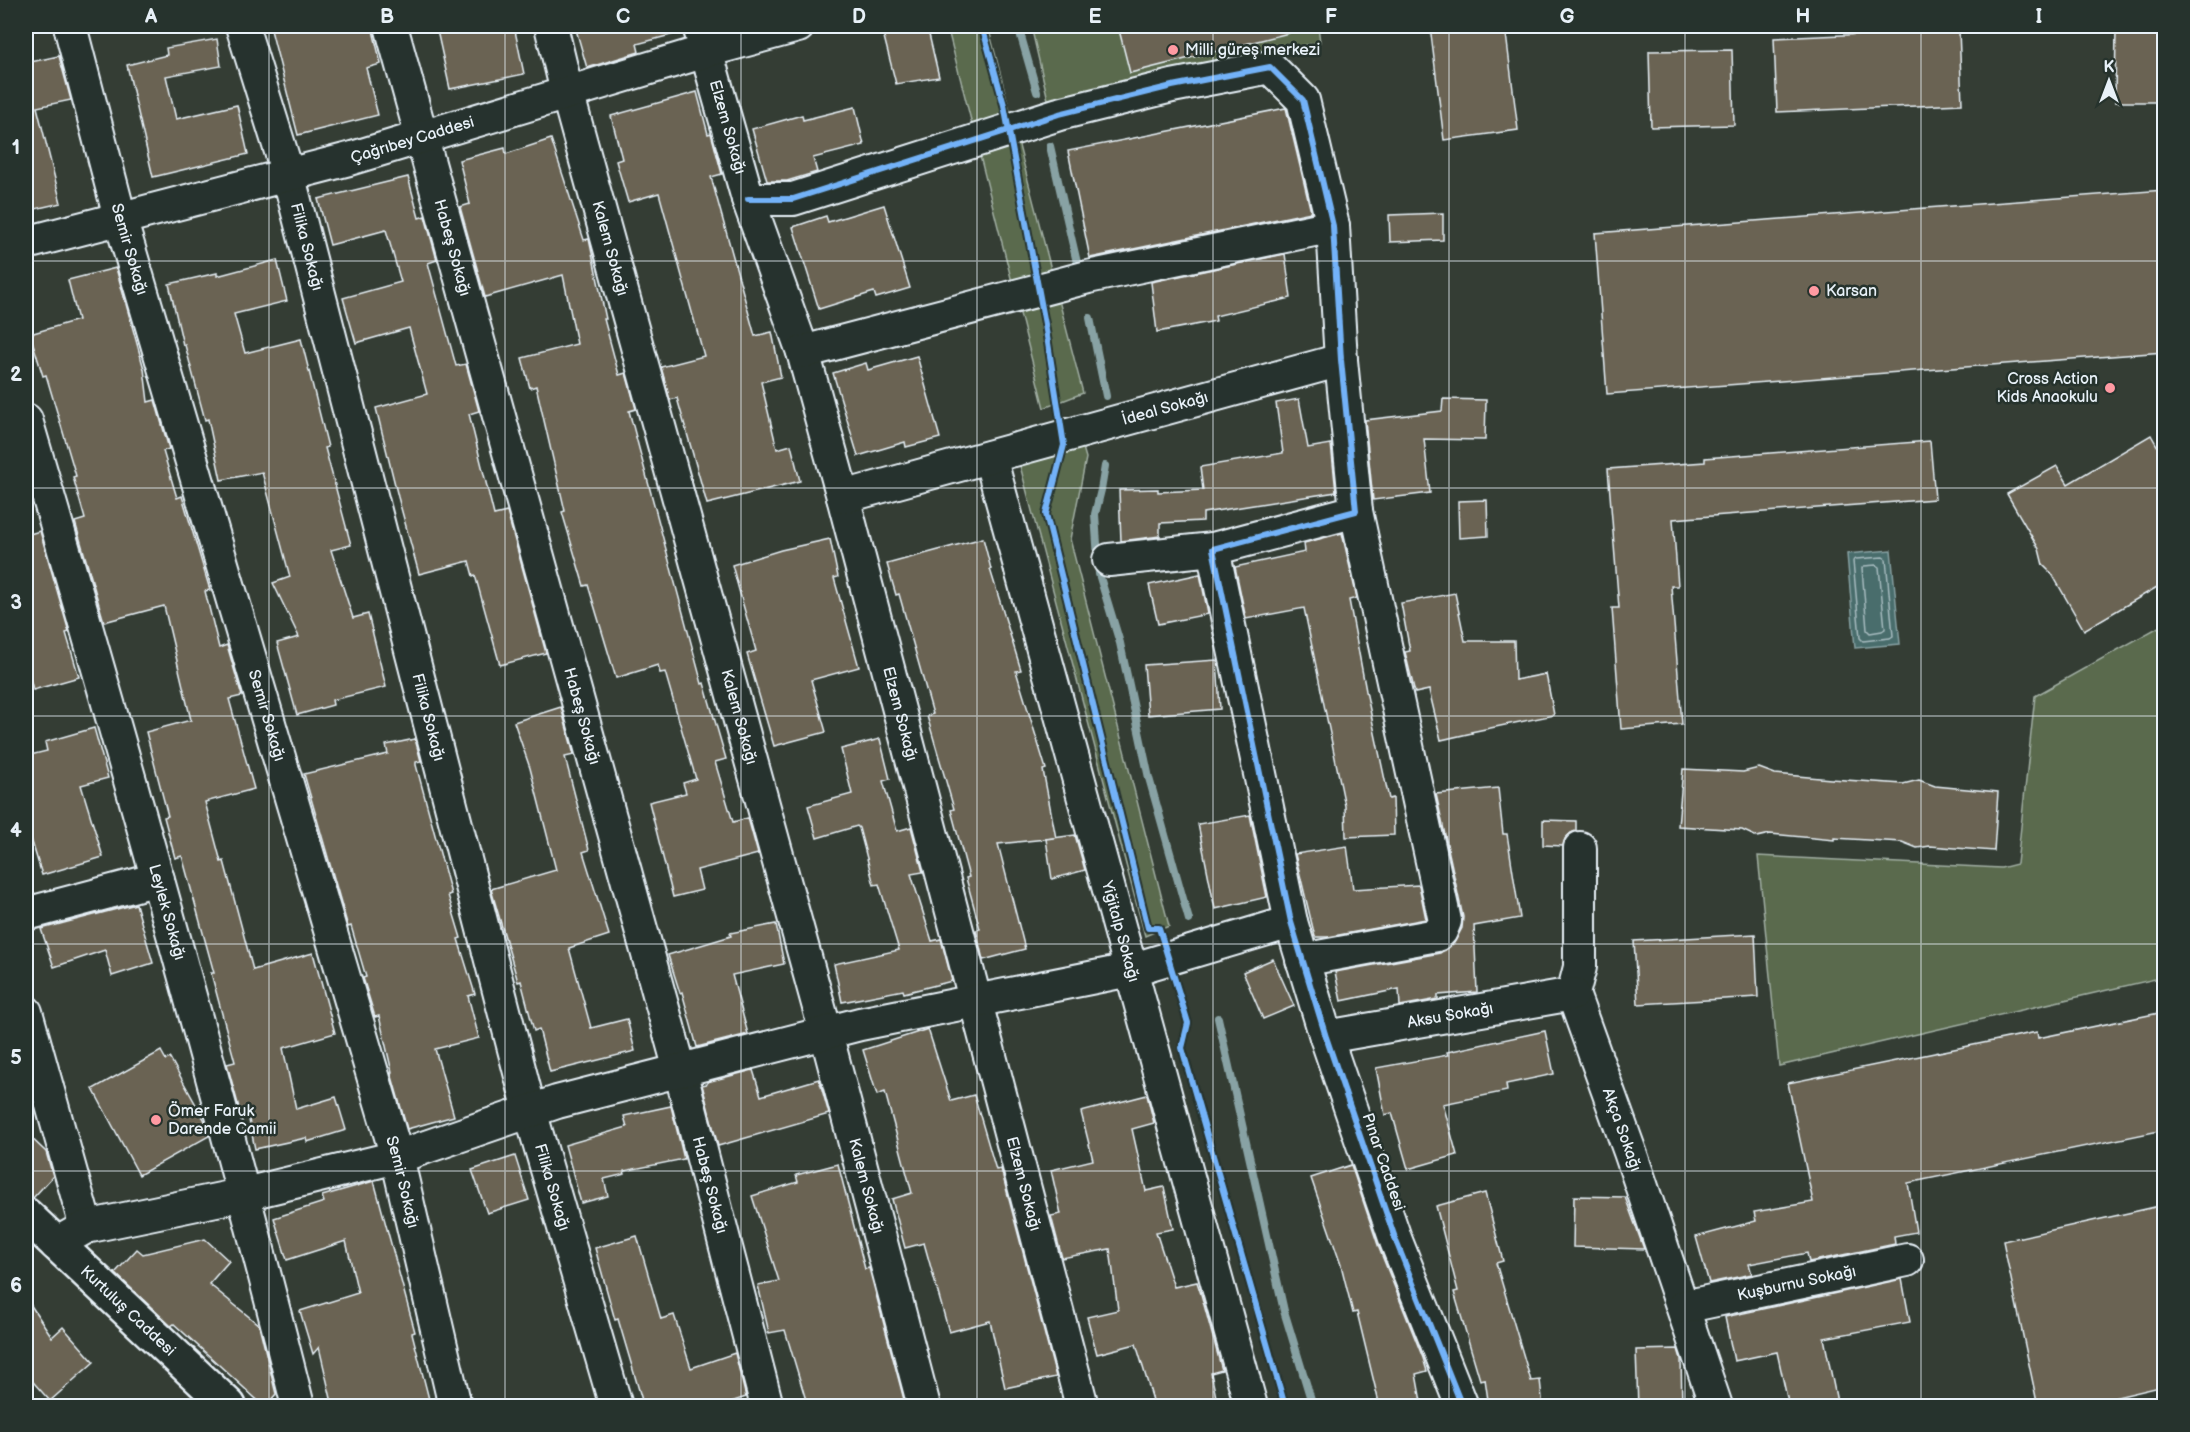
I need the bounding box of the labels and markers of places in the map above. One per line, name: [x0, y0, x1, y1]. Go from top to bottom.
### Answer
place label: Milli güreş merkezi: [1185, 41, 1320, 60]
marker: Milli güreş merkezi: [1166, 43, 1180, 57]
place label: Karsan: [1826, 282, 1877, 301]
marker: Karsan: [1807, 284, 1821, 298]
place label: Cross Action Kids Anaokulu: [1996, 370, 2098, 407]
marker: Cross Action Kids Anaokulu: [2103, 381, 2117, 395]
place label: Ömer Faruk Darende Camii: [168, 1100, 277, 1139]
marker: Ömer Faruk Darende Camii: [149, 1113, 163, 1127]

